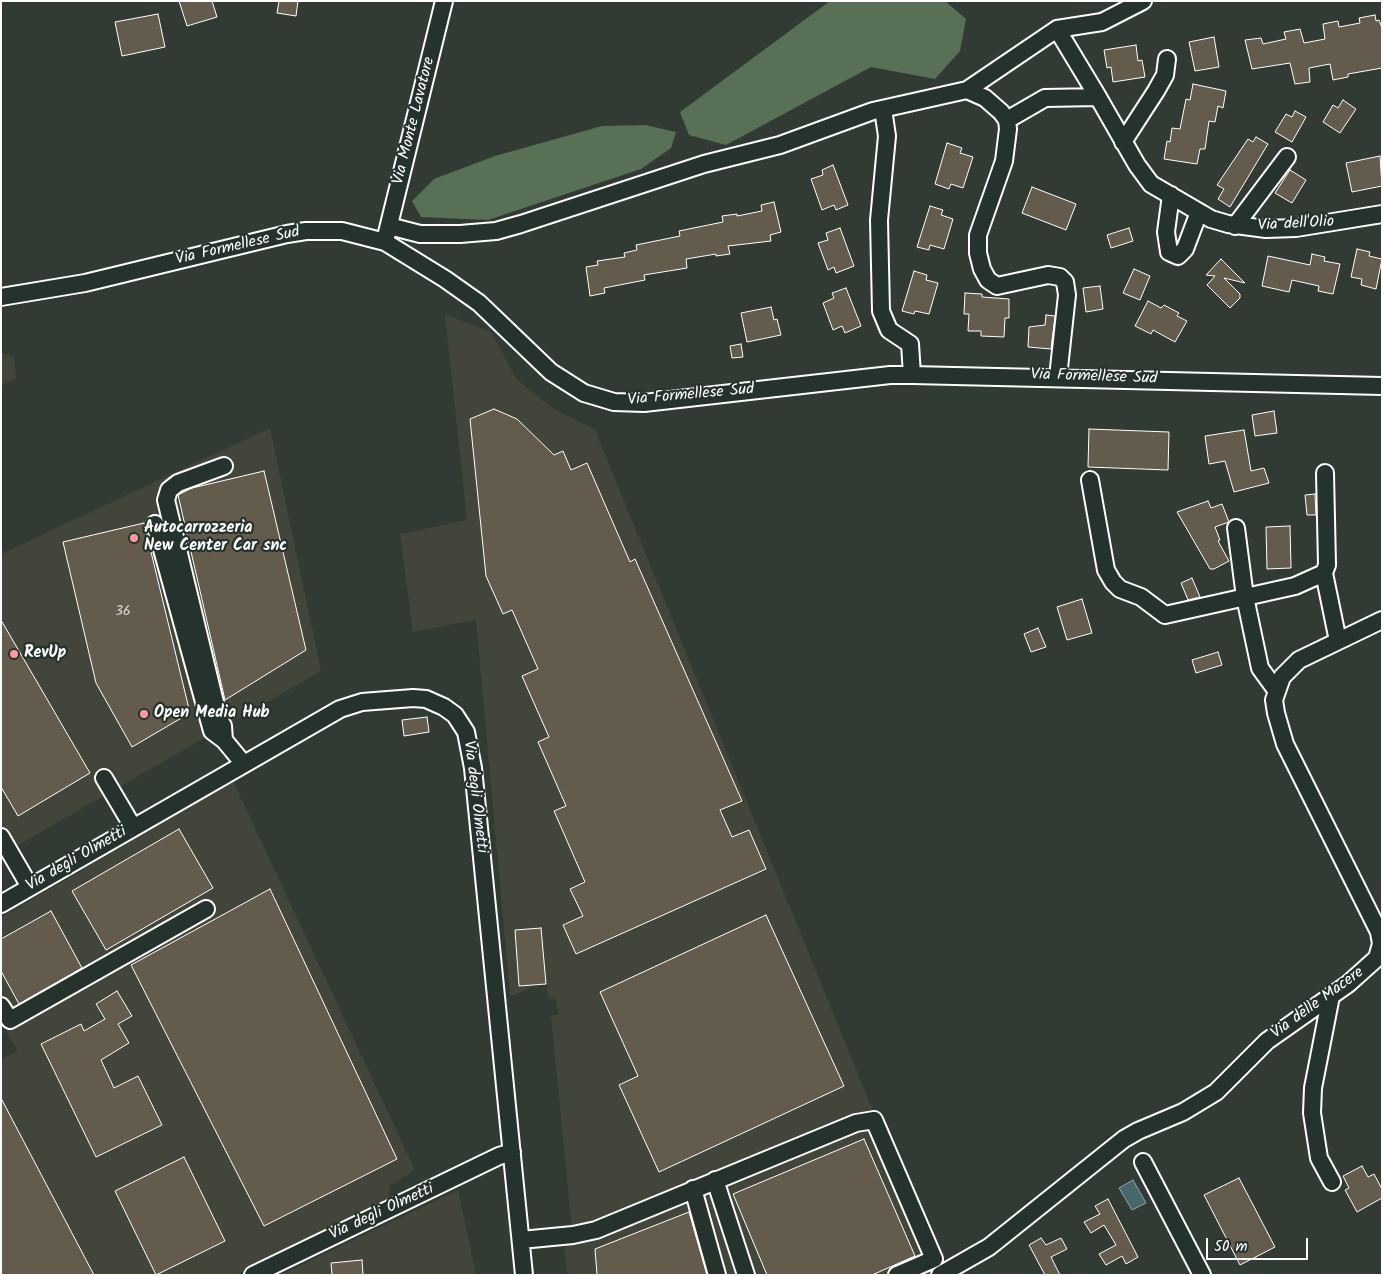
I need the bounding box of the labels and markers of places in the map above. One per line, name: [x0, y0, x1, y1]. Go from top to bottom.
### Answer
place label: Autocarrozzeria New Center Car snc: [144, 519, 287, 557]
marker: Autocarrozzeria New Center Car snc: [128, 532, 140, 544]
place label: RevUp: [24, 644, 66, 664]
marker: RevUp: [8, 648, 20, 660]
place label: Open Media Hub: [154, 704, 270, 724]
marker: Open Media Hub: [138, 708, 150, 720]

